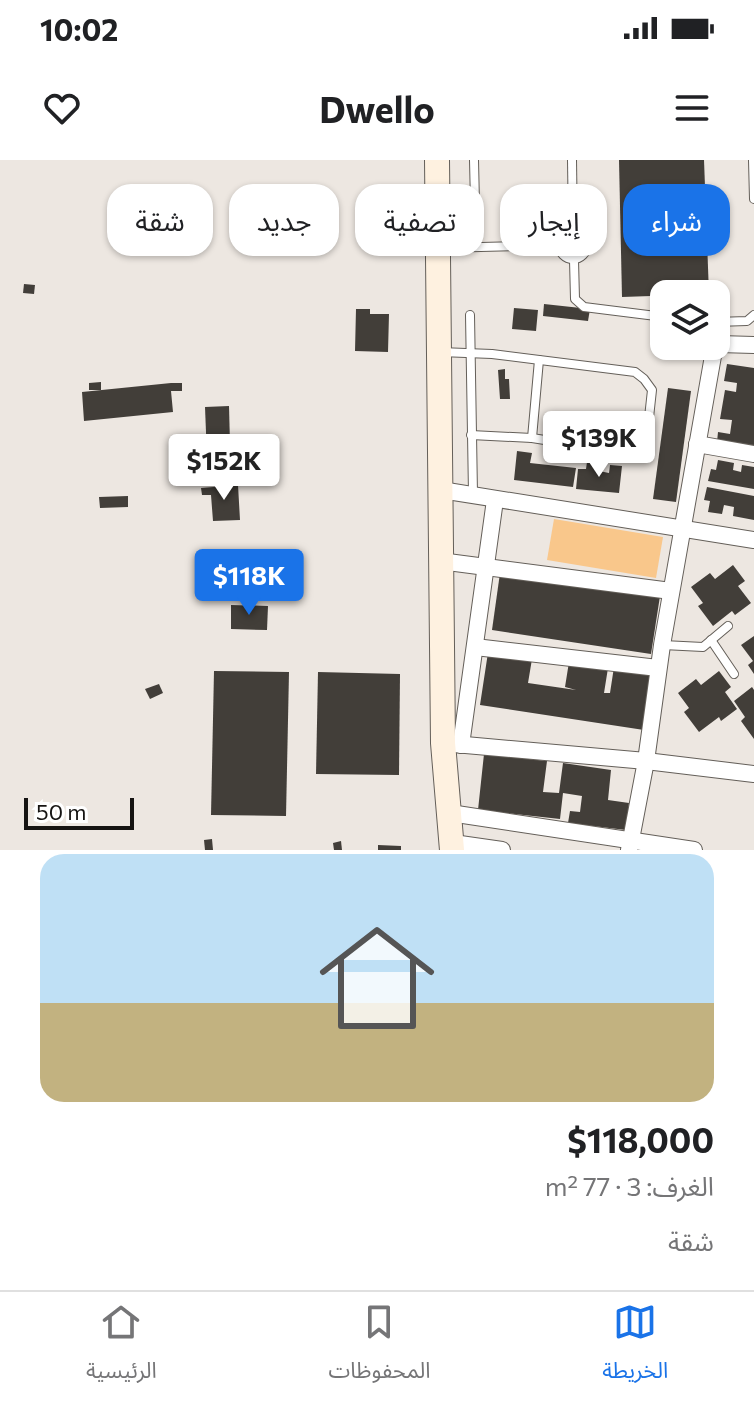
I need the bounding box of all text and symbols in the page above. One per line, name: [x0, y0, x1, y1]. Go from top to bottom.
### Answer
text: 10:02: [40, 10, 118, 47]
icon: heart: [40, 86, 84, 130]
text: Dwello: [319, 86, 435, 130]
icon: menu: [670, 86, 714, 130]
chip: شقة: [107, 184, 213, 256]
chip: جديد: [229, 184, 339, 256]
chip: تصفية: [355, 184, 484, 256]
chip: إيجار: [500, 184, 607, 256]
chip: شراء: [623, 184, 730, 256]
map controls: [650, 280, 730, 360]
button: layers: [650, 280, 730, 360]
pin: $139K: [543, 411, 655, 479]
text: $139K: [561, 421, 637, 452]
pin: $152K: [168, 434, 280, 502]
text: $152K: [187, 444, 261, 475]
pin: $118K: [193, 549, 305, 617]
text: $118K: [213, 559, 285, 590]
scale bar: [24, 794, 134, 830]
text: 50 m: [36, 798, 86, 825]
icon: home: [305, 906, 449, 1050]
text: $118,000: [567, 1118, 714, 1160]
text: الغرف: 3 · 77 m²: [545, 1170, 714, 1201]
text: شقة: [668, 1225, 714, 1256]
tab: الرئيسية: [86, 1300, 157, 1394]
tab: المحفوظات: [328, 1300, 430, 1394]
tab: الخريطة: [602, 1300, 668, 1394]

